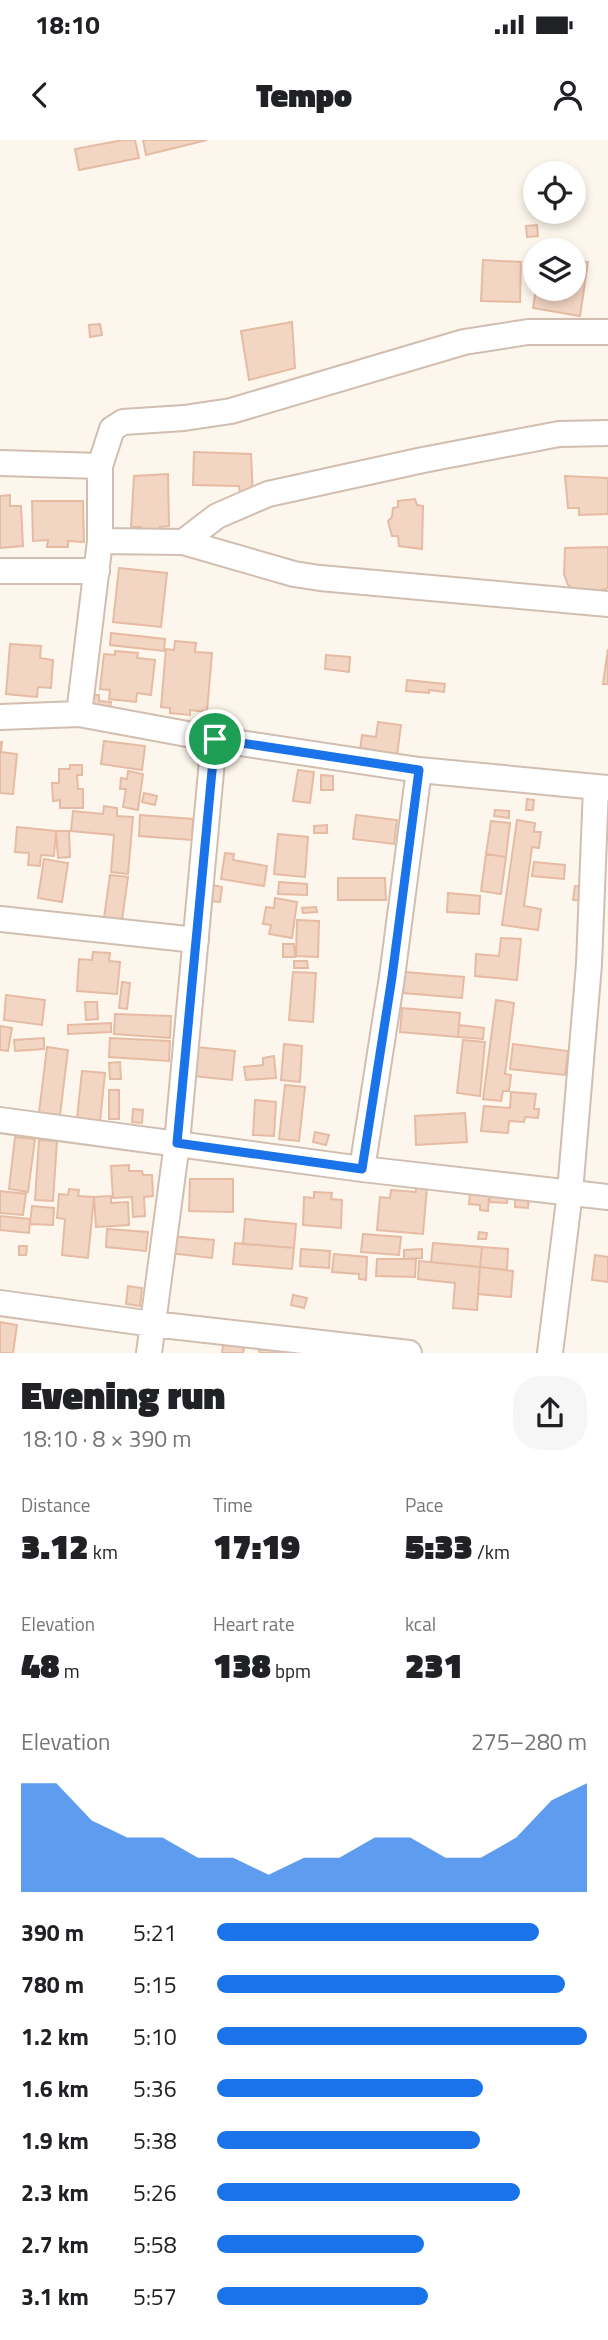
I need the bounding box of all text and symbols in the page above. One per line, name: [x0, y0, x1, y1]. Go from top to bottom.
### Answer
text: 18:10: [35, 5, 100, 44]
text: Tempo: [256, 71, 352, 119]
icon: back: [21, 76, 59, 114]
icon: person: [549, 76, 587, 114]
map controls: [523, 161, 586, 301]
button: locate: [523, 161, 586, 224]
button: layers: [523, 238, 586, 301]
pin: [185, 709, 245, 769]
icon: arrive: [196, 720, 234, 758]
text: Evening run: [21, 1366, 225, 1424]
button: share: [513, 1376, 587, 1450]
text: 18:10 · 8 × 390 m: [21, 1421, 191, 1456]
text: Distance: [21, 1490, 90, 1519]
text: Time: [213, 1490, 253, 1519]
text: Pace: [405, 1490, 443, 1519]
text: 3.12: [21, 1519, 89, 1573]
text: 17:19: [213, 1519, 300, 1573]
text: 5:33: [405, 1519, 473, 1573]
text: km: [89, 1537, 118, 1566]
text: /km: [473, 1537, 510, 1566]
text: Elevation: [21, 1609, 95, 1638]
text: Heart rate: [213, 1609, 295, 1638]
text: kcal: [405, 1609, 436, 1638]
text: 48: [21, 1638, 60, 1692]
text: 138: [213, 1638, 271, 1692]
text: 231: [405, 1638, 463, 1692]
text: m: [60, 1656, 80, 1685]
text: bpm: [271, 1656, 311, 1685]
text: Elevation: [21, 1724, 110, 1759]
text: 275–280 m: [471, 1724, 587, 1759]
text: 390 m: [21, 1915, 84, 1950]
text: 5:21: [133, 1915, 177, 1950]
text: 780 m: [21, 1967, 84, 2002]
text: 5:15: [133, 1967, 177, 2002]
text: 1.2 km: [21, 2019, 89, 2054]
text: 5:10: [133, 2019, 177, 2054]
text: 1.6 km: [21, 2071, 89, 2106]
text: 5:36: [133, 2071, 177, 2106]
text: 1.9 km: [21, 2123, 89, 2158]
text: 5:38: [133, 2123, 177, 2158]
text: 2.3 km: [21, 2175, 89, 2210]
text: 5:26: [133, 2175, 177, 2210]
text: 2.7 km: [21, 2227, 89, 2262]
text: 5:58: [133, 2227, 177, 2262]
text: 3.1 km: [21, 2279, 89, 2314]
text: 5:57: [133, 2279, 177, 2314]

